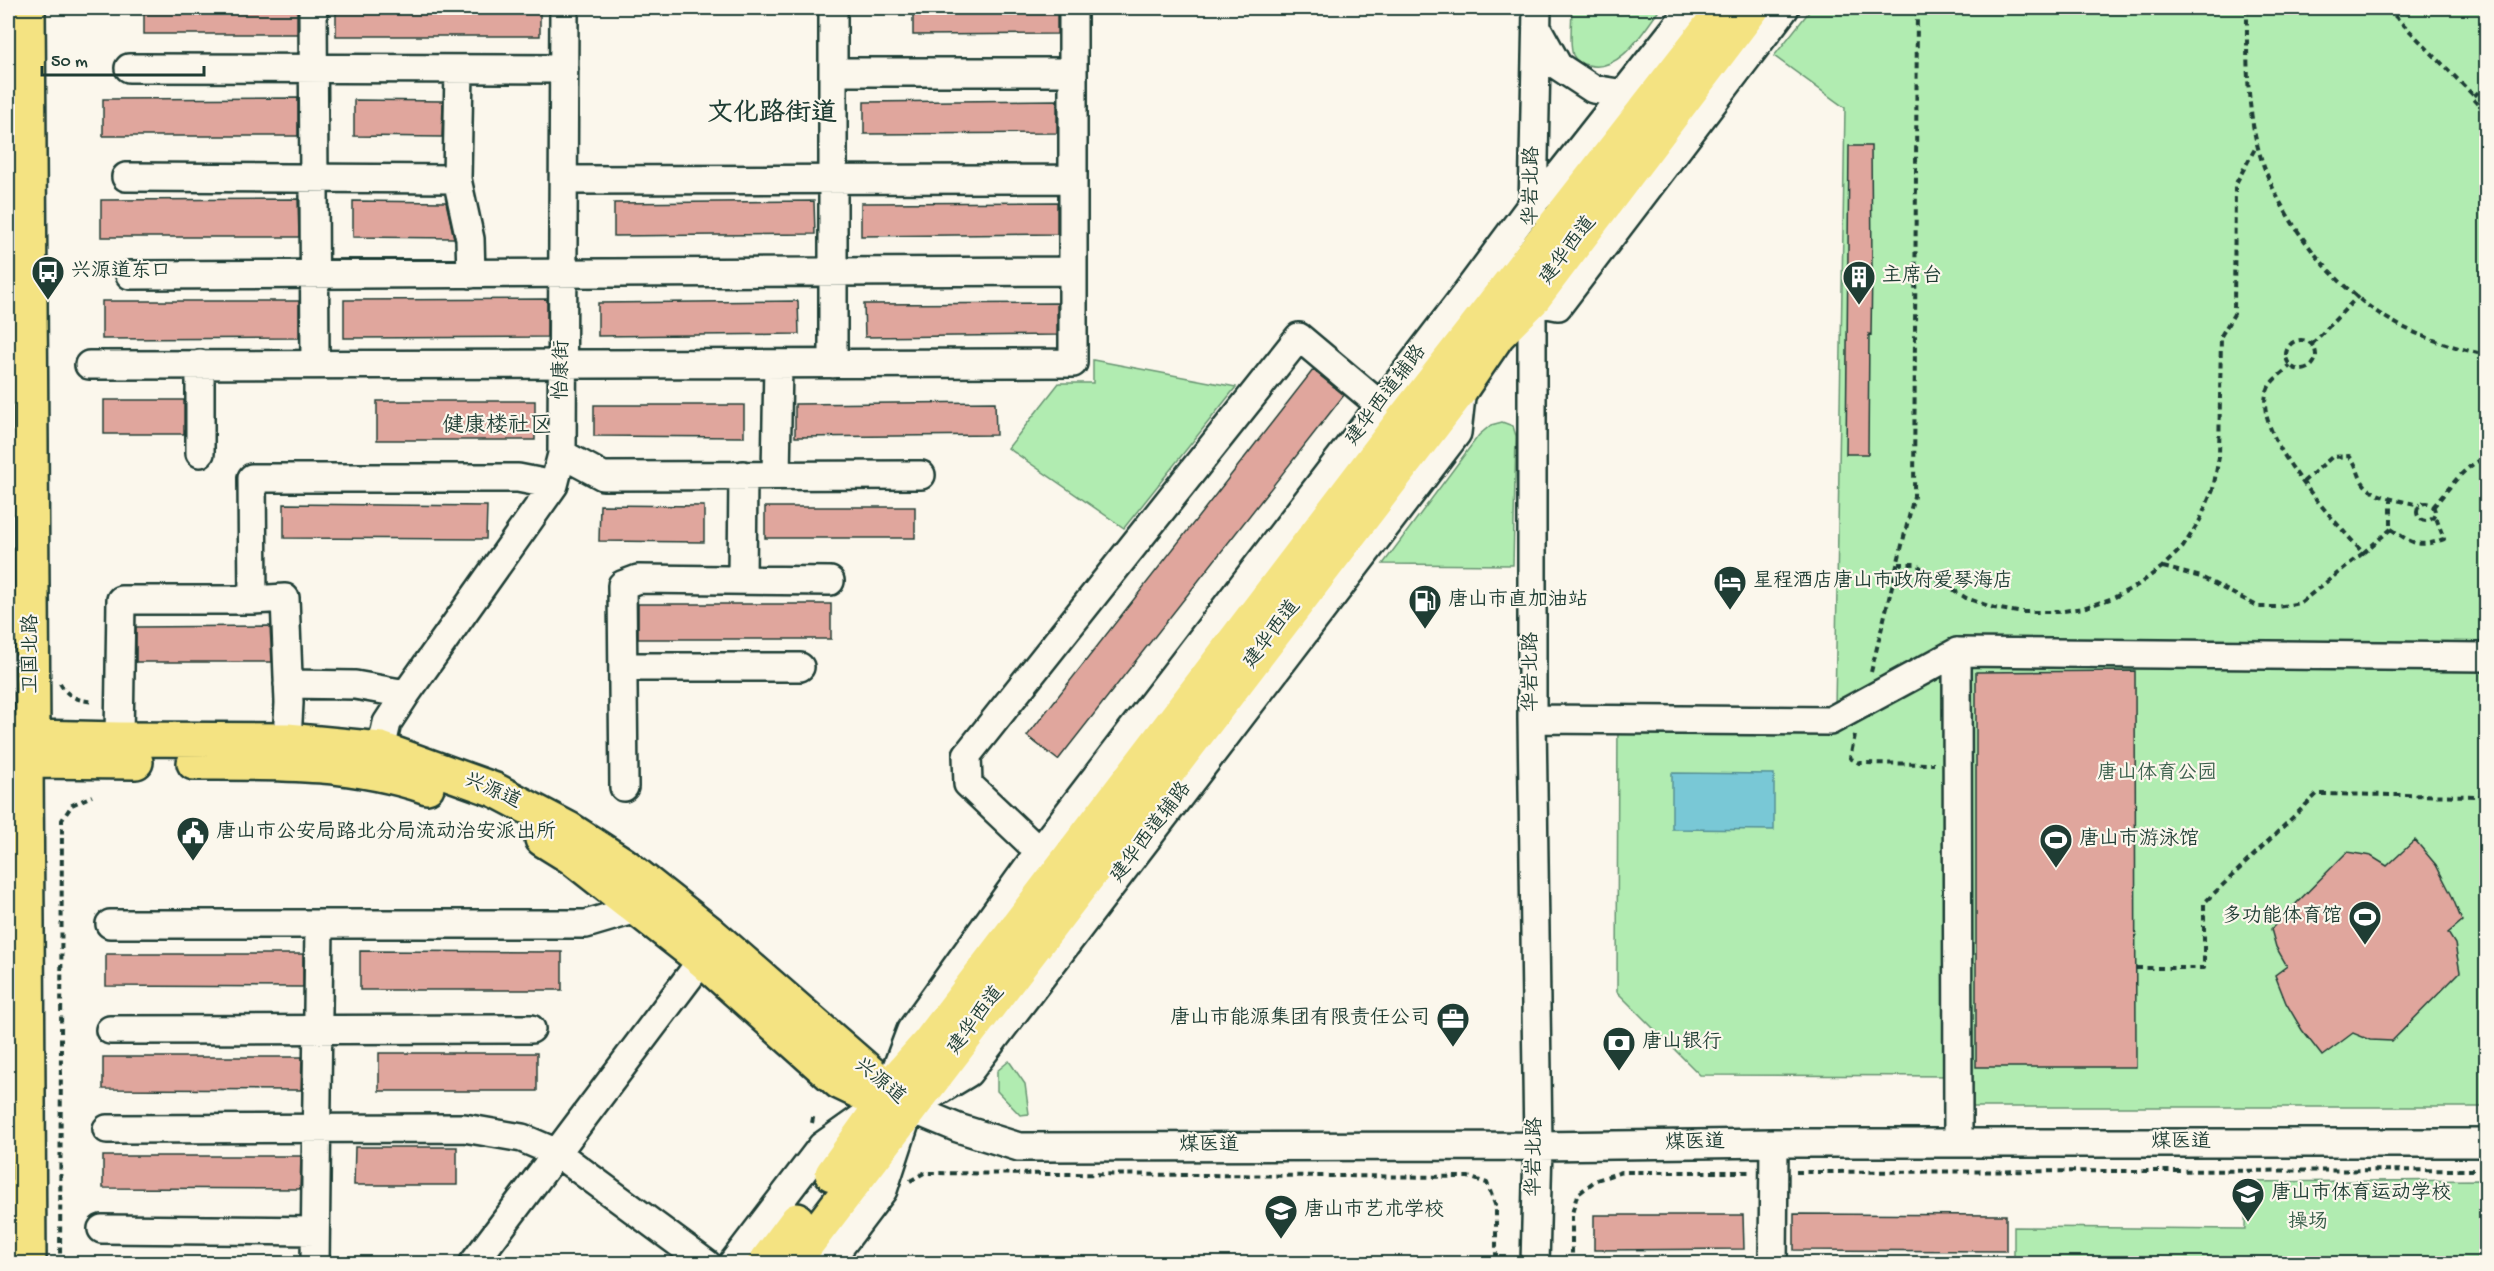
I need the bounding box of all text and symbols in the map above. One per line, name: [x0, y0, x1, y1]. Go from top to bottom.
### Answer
scale bar: [42, 39, 204, 77]
text: 50 m: [51, 52, 88, 73]
district label: 文化路街道: [707, 98, 837, 131]
street label: 华岩北路: [1519, 145, 1545, 226]
street label: 建华西道: [1534, 211, 1602, 290]
bus stop icon: 兴源道东口: [30, 254, 66, 301]
place label: 兴源道东口: [71, 259, 171, 284]
building icon: 主席台: [1841, 259, 1877, 306]
place label: 主席台: [1882, 264, 1942, 289]
street label: 建华西道辅路: [1340, 339, 1433, 451]
street label: 怡康街: [549, 340, 575, 400]
district label: 健康楼社区: [442, 413, 552, 440]
hotel icon: 星程酒店唐山市政府爱琴海店: [1712, 564, 1748, 611]
place label: 星程酒店唐山市政府爱琴海店: [1753, 569, 2013, 594]
fuel station icon: 唐山市直加油站: [1407, 583, 1443, 630]
place label: 唐山市直加油站: [1448, 588, 1588, 613]
street label: 建华西道: [1238, 595, 1306, 674]
street label: 卫国北路: [19, 613, 44, 694]
street label: 华岩北路: [1519, 631, 1544, 712]
park label: 唐山体育公园: [2097, 761, 2217, 786]
street label: 兴源道: [460, 767, 525, 815]
street label: 建华西道辅路: [1105, 776, 1198, 888]
public building icon: 唐山市公安局路北分局流动治安派出所: [175, 815, 211, 862]
place label: 唐山市公安局路北分局流动治安派出所: [216, 820, 556, 845]
sports icon: 唐山市游泳馆: [2038, 822, 2074, 869]
place label: 唐山市游泳馆: [2079, 827, 2199, 852]
sports icon: 多功能体育馆: [2347, 899, 2383, 946]
place label: 多功能体育馆: [2222, 904, 2342, 929]
street label: 建华西道: [942, 981, 1010, 1060]
office icon: 唐山市能源集团有限责任公司: [1435, 1001, 1471, 1048]
place label: 唐山市能源集团有限责任公司: [1170, 1006, 1430, 1031]
bank icon: 唐山银行: [1601, 1025, 1637, 1072]
place label: 唐山银行: [1642, 1030, 1722, 1055]
street label: 兴源道: [849, 1052, 911, 1110]
street label: 华岩北路: [1522, 1116, 1548, 1197]
street label: 煤医道: [1665, 1130, 1725, 1156]
street label: 煤医道: [2151, 1130, 2211, 1155]
street label: 煤医道: [1179, 1133, 1239, 1158]
school or university icon: 唐山市体育运动学校: [2230, 1176, 2266, 1223]
place label: 唐山市体育运动学校: [2271, 1181, 2451, 1206]
school or university icon: 唐山市艺术学校: [1263, 1193, 1299, 1240]
place label: 唐山市艺术学校: [1304, 1198, 1444, 1223]
park label: 操场: [2288, 1211, 2328, 1235]

